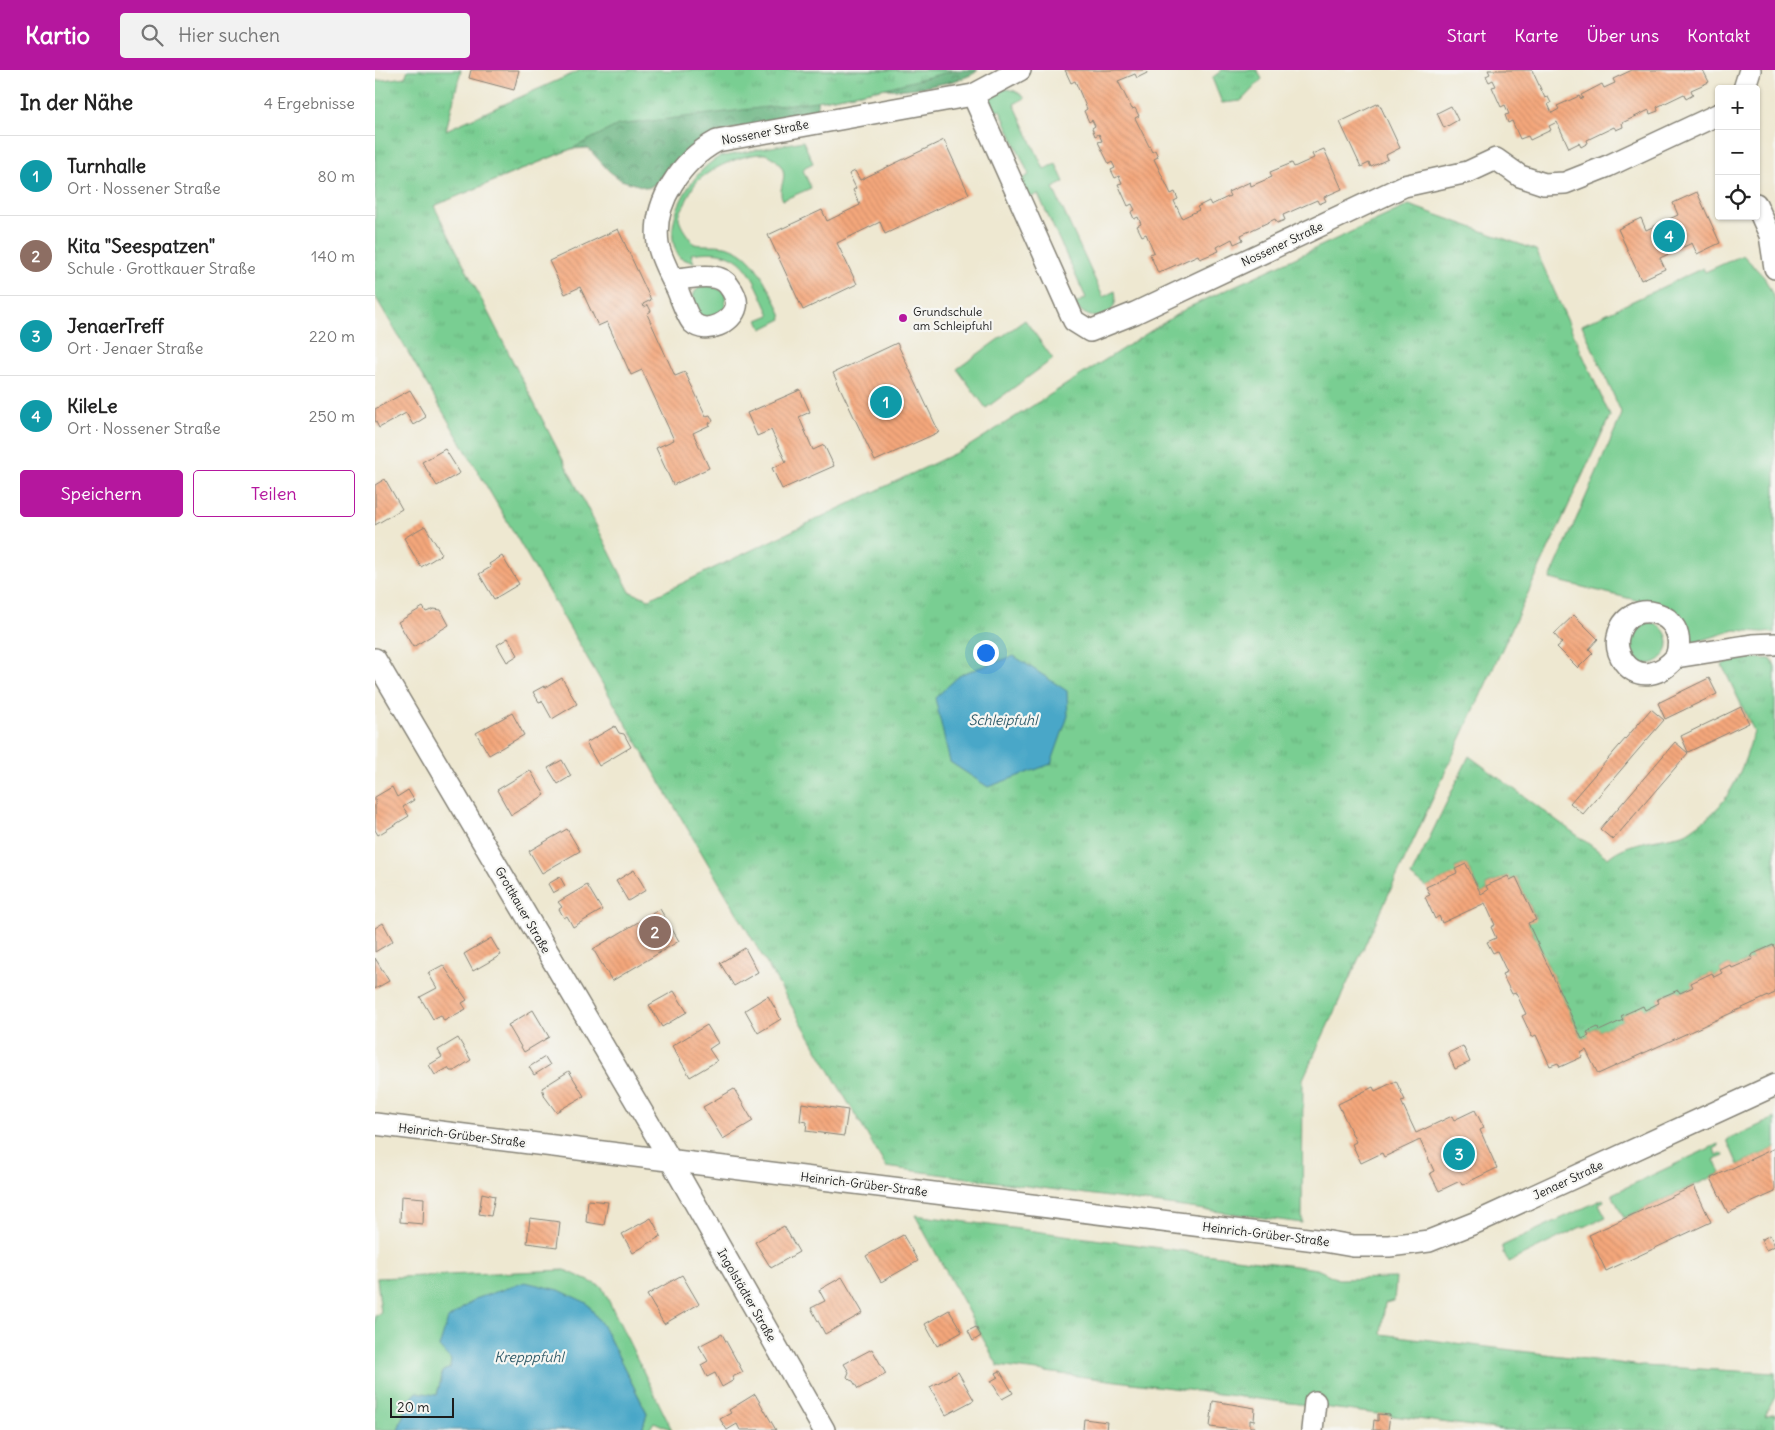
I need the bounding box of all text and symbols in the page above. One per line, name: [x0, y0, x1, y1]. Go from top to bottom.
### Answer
search box: [120, 13, 470, 58]
text: Kartio: [25, 20, 90, 50]
icon: search: [138, 21, 166, 49]
text: Hier suchen: [178, 23, 280, 47]
text: Start: [1447, 24, 1486, 47]
text: Karte: [1514, 24, 1559, 47]
text: Über uns: [1587, 24, 1659, 47]
text: Kontakt: [1687, 24, 1750, 47]
map controls: [1715, 85, 1760, 220]
button: +: [1715, 85, 1760, 130]
text: In der Nähe: [20, 89, 133, 116]
text: 4 Ergebnisse: [264, 93, 355, 113]
street label: Nossener Straße: [720, 116, 810, 148]
button: −: [1715, 130, 1760, 175]
text: Turnhalle: [67, 154, 146, 178]
text: 1: [33, 166, 39, 186]
text: 80 m: [317, 166, 355, 186]
button: locate: [1715, 175, 1760, 220]
text: Ort · Nossener Straße: [67, 178, 221, 198]
pin: 4: [1653, 217, 1685, 255]
street label: Nossener Straße: [1239, 218, 1325, 270]
text: Kita "Seespatzen": [67, 234, 215, 258]
text: 2: [32, 246, 40, 266]
text: 140 m: [311, 246, 355, 266]
text: Schule · Grottkauer Straße: [67, 258, 256, 278]
place label: Grundschule am Schleipfuhl: [913, 304, 992, 333]
marker: Grundschule am Schleipfuhl: [897, 312, 909, 324]
text: JenaerTreff: [67, 314, 164, 338]
text: 3: [31, 326, 41, 346]
text: 220 m: [309, 326, 355, 346]
text: Ort · Jenaer Straße: [67, 338, 203, 358]
pin: 1: [870, 383, 902, 421]
text: KileLe: [67, 394, 117, 418]
text: 4: [31, 406, 41, 426]
text: 250 m: [309, 406, 355, 426]
text: Ort · Nossener Straße: [67, 418, 221, 438]
button: Speichern: [20, 470, 183, 517]
button: Teilen: [193, 470, 355, 517]
your location: [973, 640, 999, 666]
water label: Schleipfuhl: [969, 711, 1039, 729]
street label: Grottkauer Straße: [492, 864, 554, 956]
pin: 2: [639, 913, 671, 951]
street label: Heinrich-Grüber-Straße: [398, 1120, 526, 1150]
pin: 3: [1443, 1135, 1475, 1173]
street label: Jenaer Straße: [1531, 1157, 1605, 1203]
street label: Heinrich-Grüber-Straße: [800, 1169, 928, 1199]
street label: Heinrich-Grüber-Straße: [1202, 1219, 1330, 1249]
street label: Ingolstädter Straße: [714, 1246, 780, 1344]
water label: Krepppfuhl: [494, 1348, 566, 1366]
scale bar: [390, 1395, 454, 1418]
text: 20 m: [397, 1398, 430, 1416]

